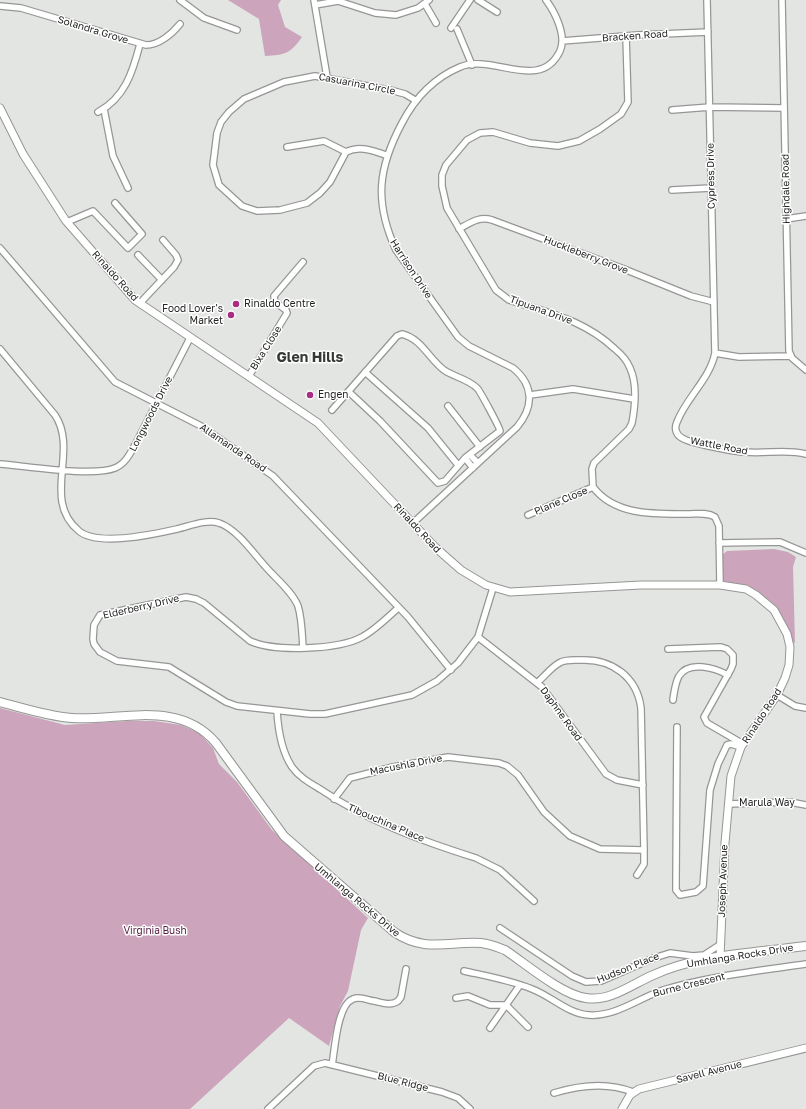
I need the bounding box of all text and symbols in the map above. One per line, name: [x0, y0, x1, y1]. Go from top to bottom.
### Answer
street label: Solandra Grove: [56, 14, 130, 46]
street label: Bracken Road: [602, 28, 668, 44]
street label: Casuarina Circle: [318, 71, 396, 97]
street label: Cypress Drive: [704, 143, 718, 209]
street label: Highdale Road: [779, 154, 793, 224]
street label: Huckleberry Grove: [542, 233, 630, 277]
street label: Harrison Drive: [387, 237, 435, 301]
street label: Rinaldo Road: [89, 248, 141, 304]
street label: Tipuana Drive: [508, 293, 574, 327]
place label: Rinaldo Centre: [244, 298, 315, 310]
marker: Rinaldo Centre: [231, 299, 241, 309]
place label: Food Lover's Market: [162, 303, 223, 326]
marker: Food Lover's Market: [226, 310, 236, 320]
street label: Bixa Close: [248, 324, 284, 372]
district label: Glen Hills: [277, 350, 343, 366]
street label: Longwoods Drive: [127, 374, 175, 454]
place label: Engen: [318, 389, 348, 401]
marker: Engen: [305, 390, 315, 400]
street label: Allamanda Road: [197, 421, 269, 475]
street label: Wattle Road: [689, 435, 749, 457]
street label: Plane Close: [532, 484, 590, 518]
street label: Rinaldo Road: [391, 501, 443, 555]
street label: Elderberry Drive: [102, 592, 180, 622]
street label: Daphne Road: [537, 685, 585, 743]
street label: Rinaldo Road: [740, 686, 784, 746]
street label: Macushla Drive: [369, 752, 443, 778]
street label: Marula Way: [739, 797, 795, 809]
street label: Tibouchina Place: [346, 801, 426, 845]
street label: Joseph Avenue: [716, 844, 730, 918]
street label: Umhlanga Rocks Drive: [312, 861, 402, 939]
park label: Virginia Bush: [123, 925, 187, 937]
street label: Umhlanga Rocks Drive: [686, 942, 794, 970]
street label: Hudson Place: [595, 950, 661, 986]
street label: Burne Crescent: [652, 970, 726, 1000]
street label: Savell Avenue: [675, 1058, 743, 1086]
street label: Blue Ridge: [376, 1070, 430, 1094]

